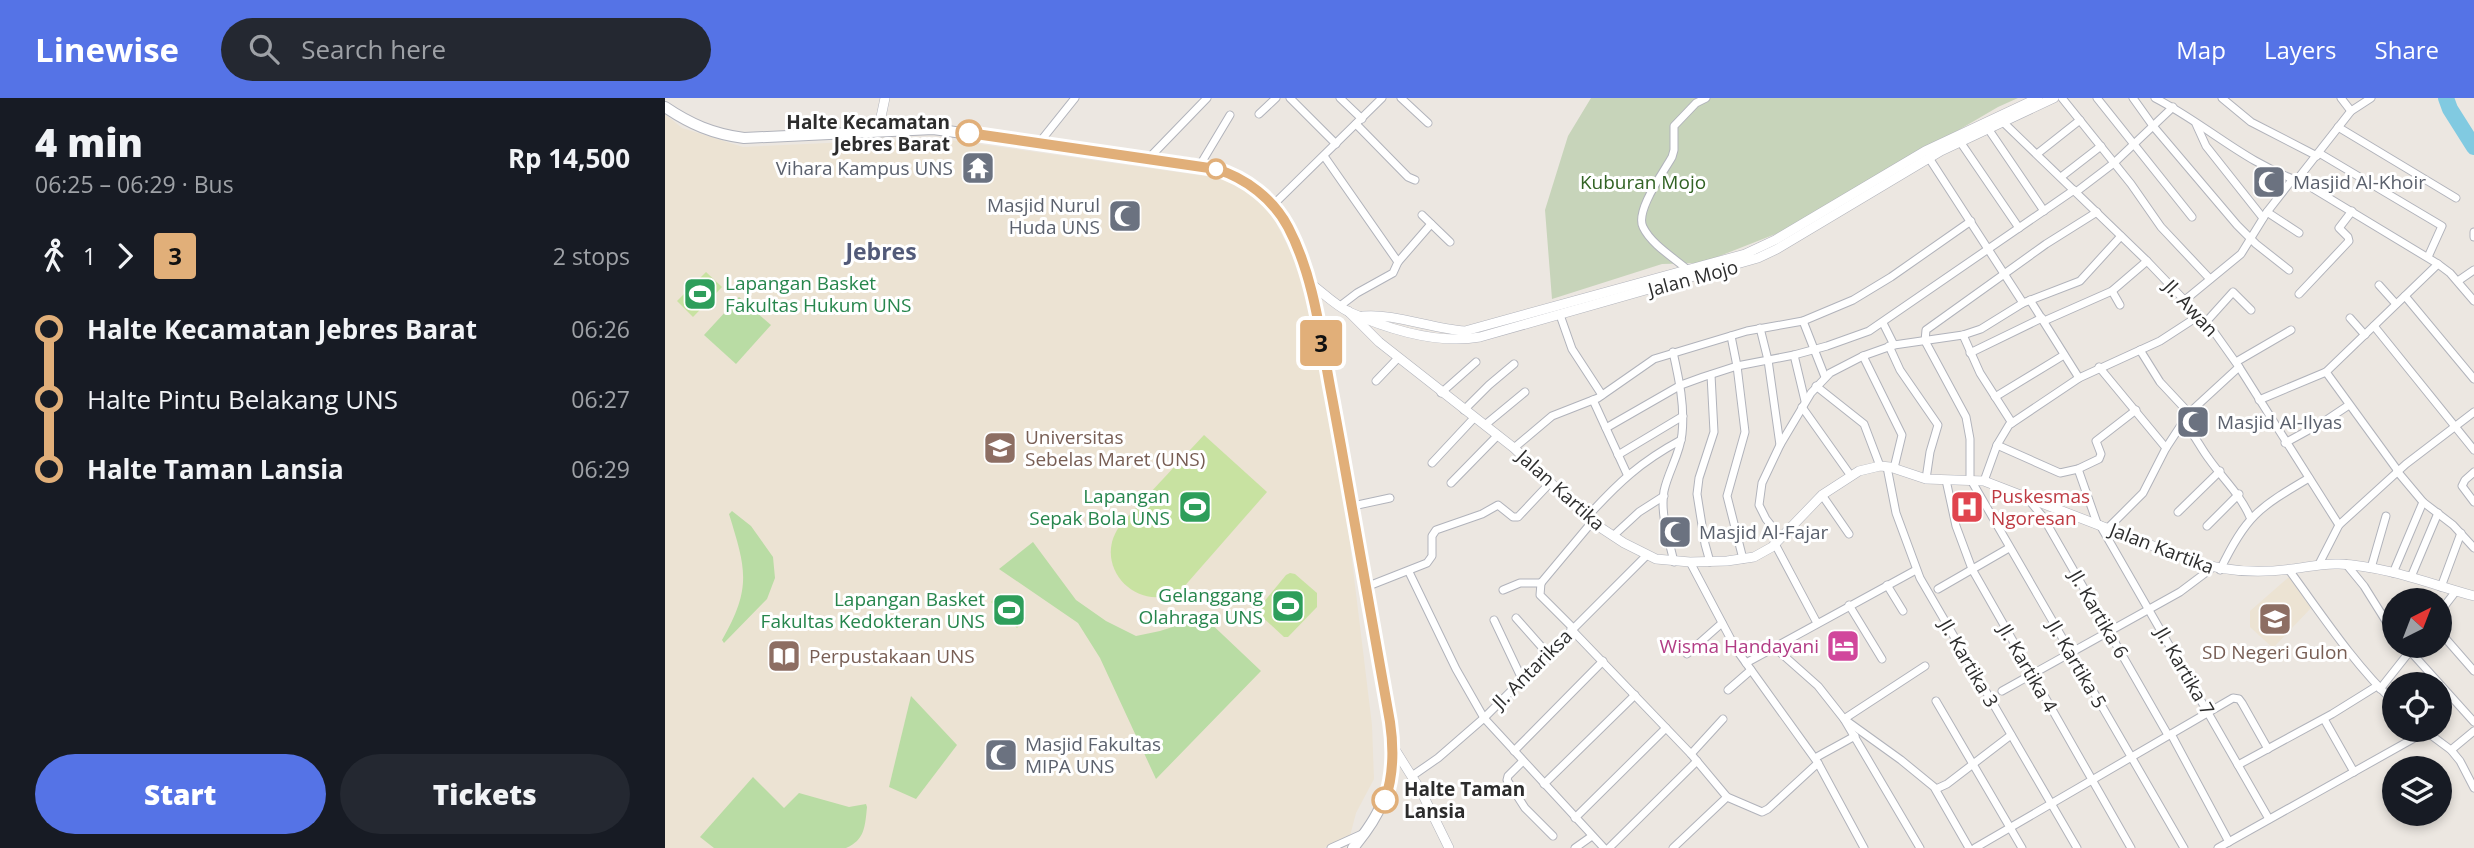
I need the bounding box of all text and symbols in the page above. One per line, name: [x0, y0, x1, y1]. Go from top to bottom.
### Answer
search box: [221, 18, 711, 81]
text: Linewise: [35, 27, 179, 72]
icon: search: [245, 30, 283, 68]
text: Search here: [301, 31, 446, 67]
text: Map: [2176, 33, 2226, 66]
text: Layers: [2264, 33, 2337, 66]
text: Share: [2375, 33, 2439, 66]
place label: Halte Kecamatan Jebres Barat: [786, 109, 950, 157]
text: 4 min: [35, 116, 143, 168]
marker: Halte Kecamatan Jebres Barat: [956, 120, 982, 146]
text: Rp 14,500: [508, 140, 630, 176]
temple icon: Vihara Kampus UNS: [959, 149, 997, 187]
place label: Vihara Kampus UNS: [776, 155, 953, 181]
unlabelled marker: [1206, 159, 1226, 179]
mosque icon: Masjid Al-Khoir: [2250, 163, 2288, 201]
text: 06:25 – 06:29 · Bus: [35, 168, 234, 200]
park label: Kuburan Mojo: [1580, 169, 1706, 195]
place label: Masjid Al-Khoir: [2293, 169, 2426, 195]
place label: Masjid Nurul Huda UNS: [987, 192, 1100, 240]
mosque icon: Masjid Nurul Huda UNS: [1106, 197, 1144, 235]
district label: Jebres: [843, 235, 917, 267]
icon: walk: [35, 237, 73, 275]
icon: forward: [106, 237, 144, 275]
text: 3: [168, 239, 182, 272]
text: 1: [83, 240, 96, 272]
text: 2 stops: [553, 240, 630, 272]
street label: Jalan Mojo: [1643, 253, 1741, 303]
place label: Lapangan Basket Fakultas Hukum UNS: [725, 270, 912, 318]
street label: Jl. Awan: [2157, 273, 2224, 342]
sports icon: Lapangan Basket Fakultas Hukum UNS: [681, 275, 719, 313]
text: Halte Kecamatan Jebres Barat: [87, 311, 477, 347]
text: 06:26: [571, 313, 630, 345]
line badge: 3: [1298, 320, 1344, 366]
text: 3: [1314, 326, 1328, 359]
text: Halte Pintu Belakang UNS: [87, 381, 398, 417]
text: 06:27: [571, 383, 630, 415]
mosque icon: Masjid Al-Ilyas: [2174, 403, 2212, 441]
place label: Masjid Al-Ilyas: [2217, 409, 2342, 435]
place label: Universitas Sebelas Maret (UNS): [1025, 424, 1205, 472]
school or university icon: Universitas Sebelas Maret (UNS): [981, 429, 1019, 467]
street label: Jalan Kartika: [1510, 442, 1610, 536]
text: Halte Taman Lansia: [87, 451, 344, 487]
text: 06:29: [571, 453, 630, 485]
place label: Lapangan Sepak Bola UNS: [1029, 483, 1170, 531]
place label: Puskesmas Ngoresan: [1991, 483, 2090, 531]
sports icon: Lapangan Sepak Bola UNS: [1176, 488, 1214, 526]
hospital icon: Puskesmas Ngoresan: [1948, 488, 1986, 526]
mosque icon: Masjid Al-Fajar: [1656, 513, 1694, 551]
street label: Jalan Kartika: [2104, 515, 2218, 580]
place label: Masjid Al-Fajar: [1699, 519, 1828, 545]
street label: Jl. Kartika 6: [2062, 563, 2135, 663]
place label: Gelanggang Olahraga UNS: [1139, 582, 1263, 630]
place label: Lapangan Basket Fakultas Kedokteran UNS: [761, 586, 985, 634]
sports icon: Gelanggang Olahraga UNS: [1269, 587, 1307, 625]
north arrow: [2382, 588, 2452, 658]
map controls: [2382, 588, 2452, 826]
sports icon: Lapangan Basket Fakultas Kedokteran UNS: [990, 591, 1028, 629]
school or university icon: SD Negeri Gulon: [2256, 600, 2294, 638]
street label: Jl. Kartika 3: [1932, 612, 2005, 712]
street label: Jl. Kartika 5: [2040, 613, 2113, 713]
street label: Jl. Kartika 4: [1991, 617, 2064, 717]
street label: Jl. Kartika 7: [2148, 620, 2221, 720]
street label: Jl. Antariksa: [1485, 623, 1578, 716]
hotel icon: Wisma Handayani: [1824, 627, 1862, 665]
place label: Wisma Handayani: [1660, 633, 1819, 659]
library icon: Perpustakaan UNS: [765, 637, 803, 675]
place label: SD Negeri Gulon: [2202, 639, 2348, 665]
place label: Perpustakaan UNS: [809, 643, 975, 669]
button: locate: [2382, 672, 2452, 742]
place label: Masjid Fakultas MIPA UNS: [1025, 731, 1161, 779]
mosque icon: Masjid Fakultas MIPA UNS: [982, 736, 1020, 774]
button: Start: [35, 754, 326, 834]
button: Tickets: [340, 754, 630, 834]
button: layers: [2382, 756, 2452, 826]
place label: Halte Taman Lansia: [1404, 776, 1525, 824]
marker: Halte Taman Lansia: [1372, 787, 1398, 813]

